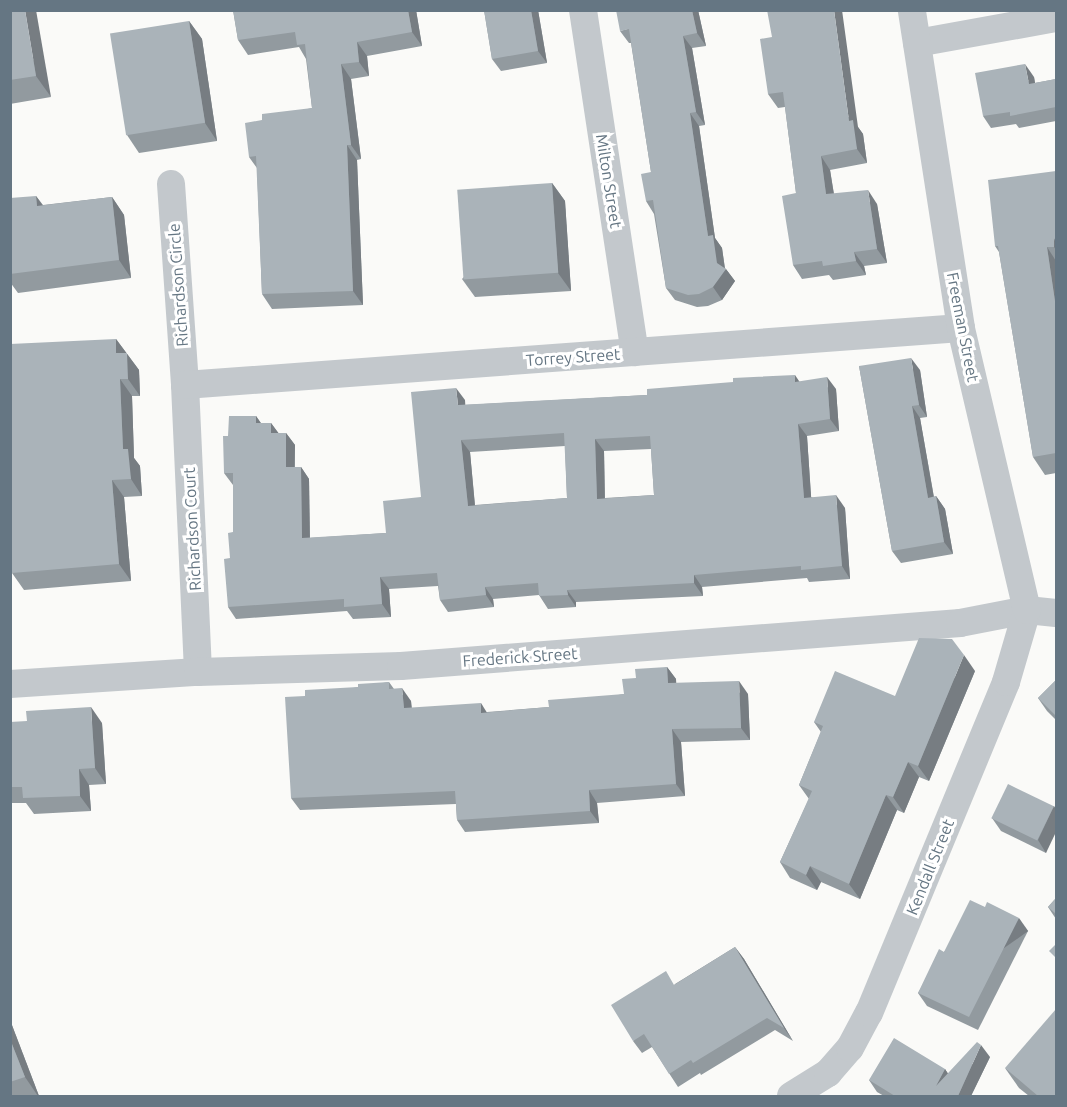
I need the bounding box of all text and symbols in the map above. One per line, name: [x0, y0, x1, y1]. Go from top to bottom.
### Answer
street label: Milton Street: [592, 133, 626, 229]
street label: Richardson Circle: [164, 223, 192, 347]
street label: Freeman Street: [943, 271, 983, 383]
street label: Torrey Street: [525, 344, 621, 370]
street label: Richardson Court: [179, 467, 205, 591]
street label: Frederick Street: [462, 643, 578, 671]
street label: Kendall Street: [902, 816, 958, 918]

